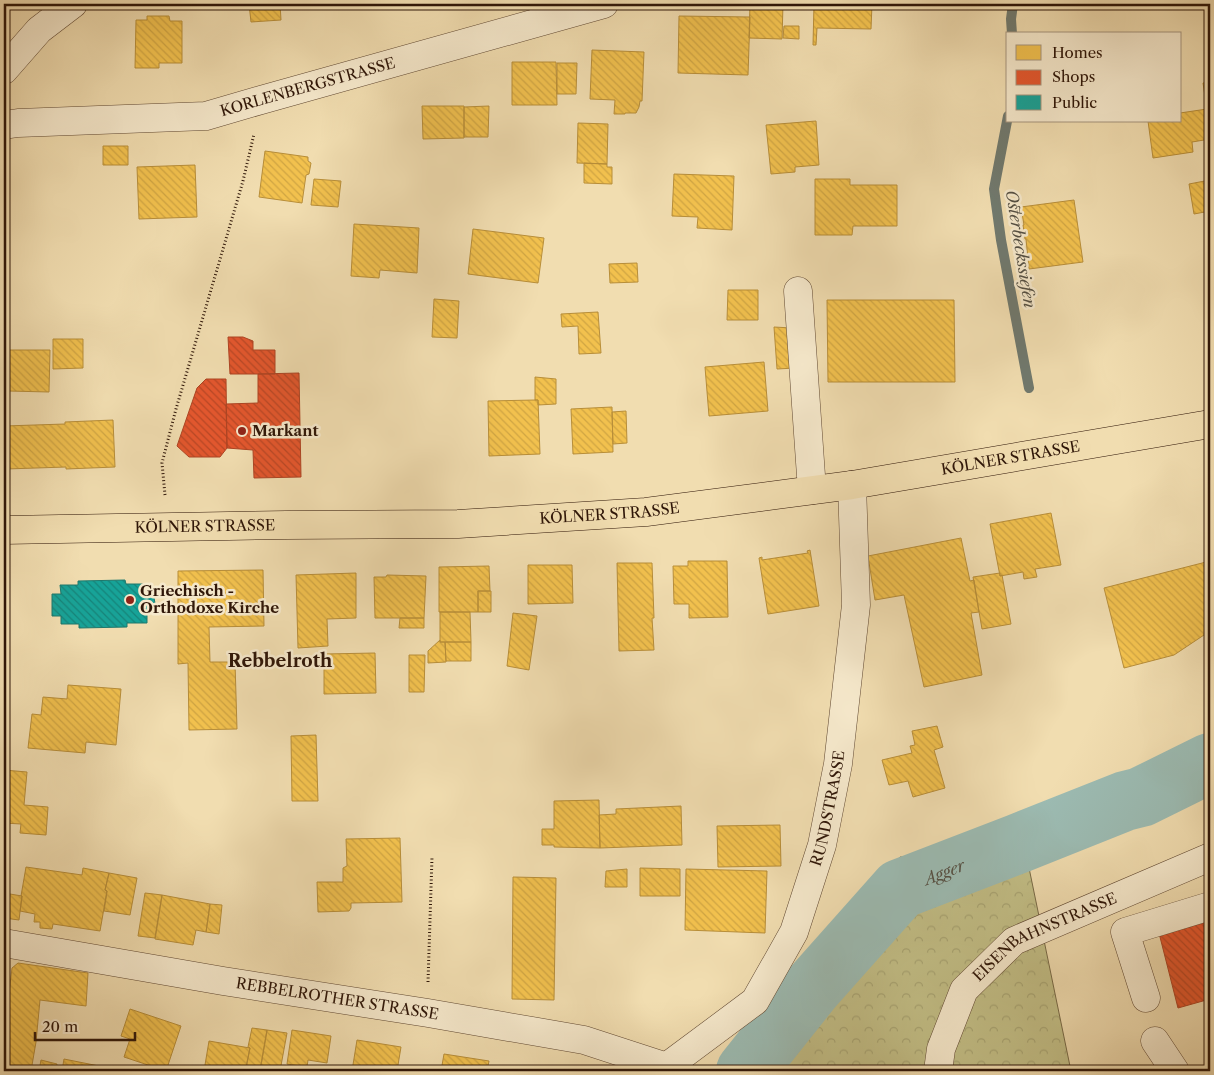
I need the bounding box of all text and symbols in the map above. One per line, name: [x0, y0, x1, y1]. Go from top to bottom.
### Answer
legend: [1006, 32, 1182, 122]
text: Homes: [1052, 43, 1103, 62]
street label: KORLENBERGSTRASSE: [218, 53, 397, 120]
text: Shops: [1052, 67, 1095, 86]
text: Public: [1052, 93, 1097, 112]
water label: Osterbeckssiefen: [1002, 189, 1040, 309]
place label: Markant: [252, 421, 318, 440]
marker: Markant: [236, 425, 248, 437]
street label: KÖLNER STRASSE: [939, 436, 1081, 479]
street label: KÖLNER STRASSE: [539, 498, 681, 528]
street label: KÖLNER STRASSE: [134, 515, 276, 537]
place label: Griechisch - Orthodoxe Kirche: [140, 581, 279, 617]
marker: Griechisch - Orthodoxe Kirche: [124, 594, 136, 606]
district label: Rebbelroth: [228, 650, 333, 672]
street label: RUNDSTRASSE: [806, 750, 848, 868]
water label: Agger: [918, 854, 969, 890]
street label: EISENBAHNSTRASSE: [968, 888, 1120, 985]
street label: REBBELROTHER STRASSE: [235, 973, 440, 1024]
scale bar: [35, 1010, 135, 1042]
text: 20 m: [42, 1017, 78, 1036]

